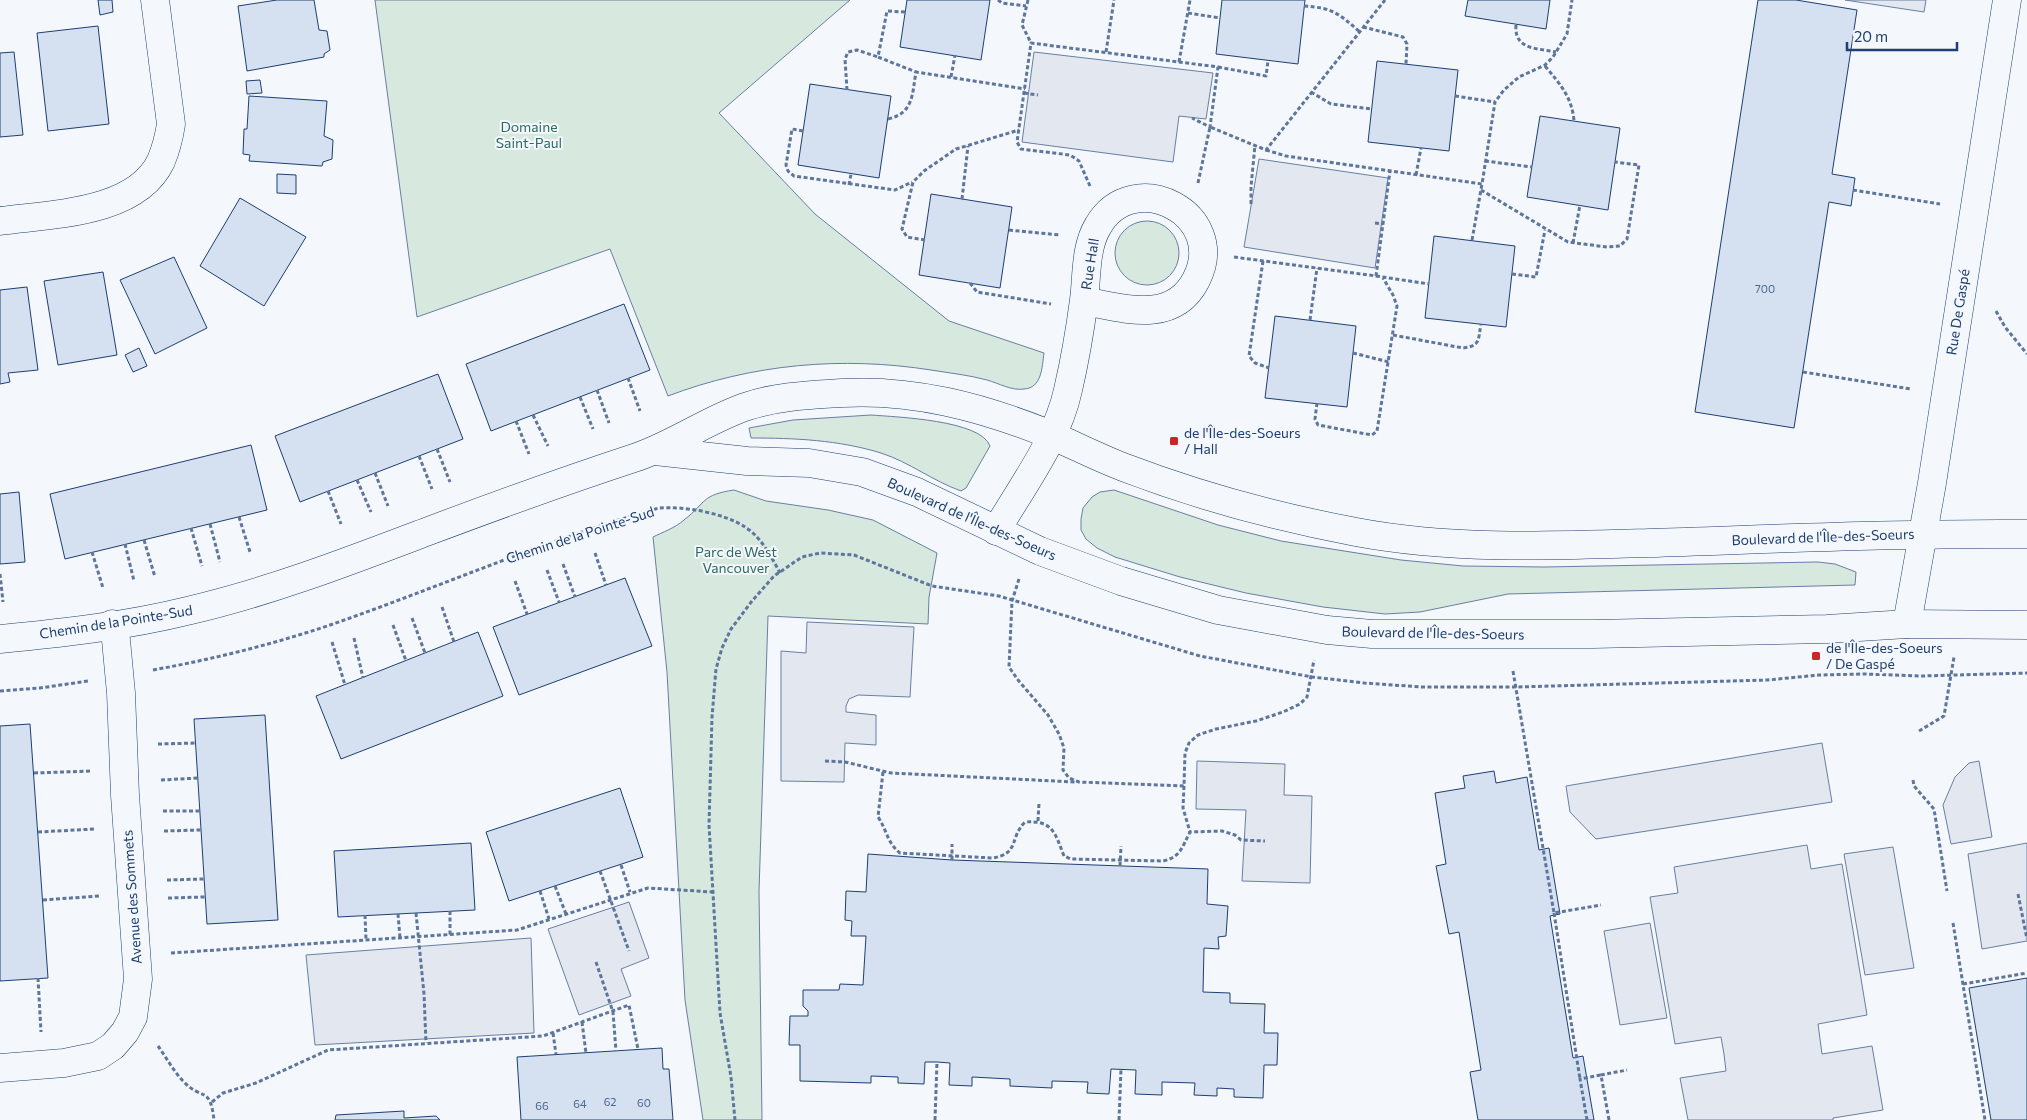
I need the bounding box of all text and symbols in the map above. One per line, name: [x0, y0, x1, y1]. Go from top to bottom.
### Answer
scale bar: [1847, 20, 1957, 52]
text: 20 m: [1854, 27, 1888, 45]
park label: Domaine Saint-Paul: [496, 118, 562, 151]
street label: Rue Hall: [1077, 237, 1102, 291]
street label: Rue De Gaspé: [1942, 268, 1973, 356]
house number: 700: [1755, 282, 1775, 295]
place label: de l'Île-des-Soeurs / Hall: [1184, 424, 1301, 457]
marker: de l'Île-des-Soeurs / Hall: [1168, 435, 1180, 447]
street label: Boulevard de l'Île-des-Soeurs: [885, 474, 1059, 564]
street label: Chemin de la Pointe-Sud: [504, 503, 656, 567]
street label: Boulevard de l'Île-des-Soeurs: [1731, 525, 1915, 548]
park label: Parc de West Vancouver: [695, 543, 777, 576]
street label: Chemin de la Pointe-Sud: [38, 601, 194, 642]
street label: Boulevard de l'Île-des-Soeurs: [1341, 622, 1525, 643]
place label: de l'Île-des-Soeurs / De Gaspé: [1826, 639, 1943, 672]
marker: de l'Île-des-Soeurs / De Gaspé: [1810, 650, 1822, 662]
street label: Avenue des Sommets: [118, 829, 145, 965]
house number: 62: [604, 1095, 616, 1108]
house number: 60: [637, 1096, 651, 1109]
house number: 64: [573, 1097, 587, 1110]
house number: 66: [535, 1099, 549, 1112]

